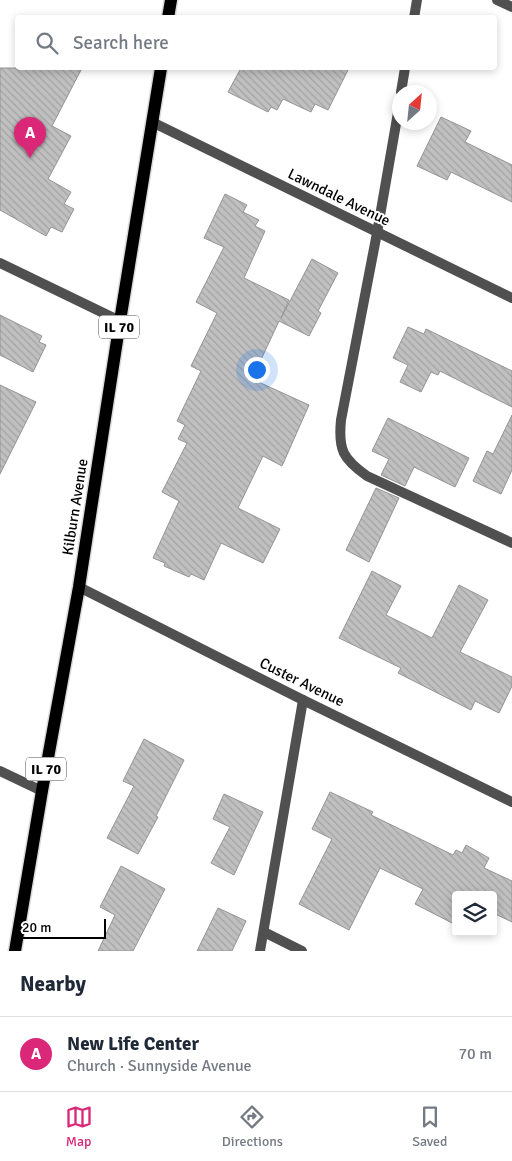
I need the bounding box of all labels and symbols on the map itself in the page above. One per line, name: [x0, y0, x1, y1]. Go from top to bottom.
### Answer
north arrow: [392, 85, 437, 130]
pin: A: [14, 117, 46, 158]
street label: Lawndale Avenue: [285, 164, 393, 230]
road number: IL 70: [99, 316, 139, 338]
your location: [244, 357, 270, 383]
street label: Kilburn Avenue: [58, 457, 92, 557]
street label: Custer Avenue: [257, 654, 347, 710]
road number: IL 70: [26, 758, 66, 781]
scale bar: [15, 916, 106, 939]

